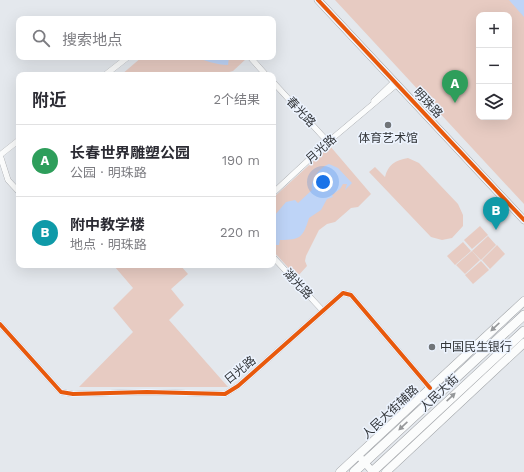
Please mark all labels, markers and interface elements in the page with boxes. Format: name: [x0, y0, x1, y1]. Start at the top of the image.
map controls: [476, 12, 512, 120]
button: +: [476, 12, 512, 48]
search box: [16, 16, 276, 60]
icon: search: [30, 27, 52, 49]
text: 搜索地点: [62, 31, 122, 49]
button: −: [476, 48, 512, 84]
pin: A: [442, 70, 468, 103]
button: layers: [476, 84, 512, 120]
street label: 明珠路: [411, 85, 445, 121]
text: 附近: [32, 90, 66, 110]
text: 2个结果: [213, 92, 260, 107]
street label: 春光路: [284, 94, 318, 130]
marker: 体育艺术馆: [383, 120, 393, 130]
place label: 体育艺术馆: [358, 131, 418, 145]
street label: 月光路: [303, 132, 339, 166]
text: 长春世界雕塑公园: [70, 144, 190, 162]
text: A: [41, 153, 49, 168]
text: 190 m: [222, 153, 260, 168]
text: 公园 · 明珠路: [70, 165, 147, 180]
your location: [313, 172, 333, 192]
pin: B: [483, 197, 509, 230]
text: 附中教学楼: [70, 216, 145, 234]
text: B: [41, 225, 49, 240]
text: 220 m: [220, 225, 260, 240]
text: 地点 · 明珠路: [70, 237, 147, 252]
street label: 湖光路: [281, 266, 315, 302]
one-way arrow: [490, 322, 500, 332]
place label: 中国民生银行: [440, 340, 512, 354]
marker: 中国民生银行: [427, 342, 437, 352]
street label: 日光路: [222, 353, 258, 387]
street label: 人民大街: [417, 372, 461, 414]
street label: 人民大街辅路: [359, 382, 421, 442]
one-way arrow: [446, 393, 457, 402]
one-way arrow: [398, 422, 408, 431]

